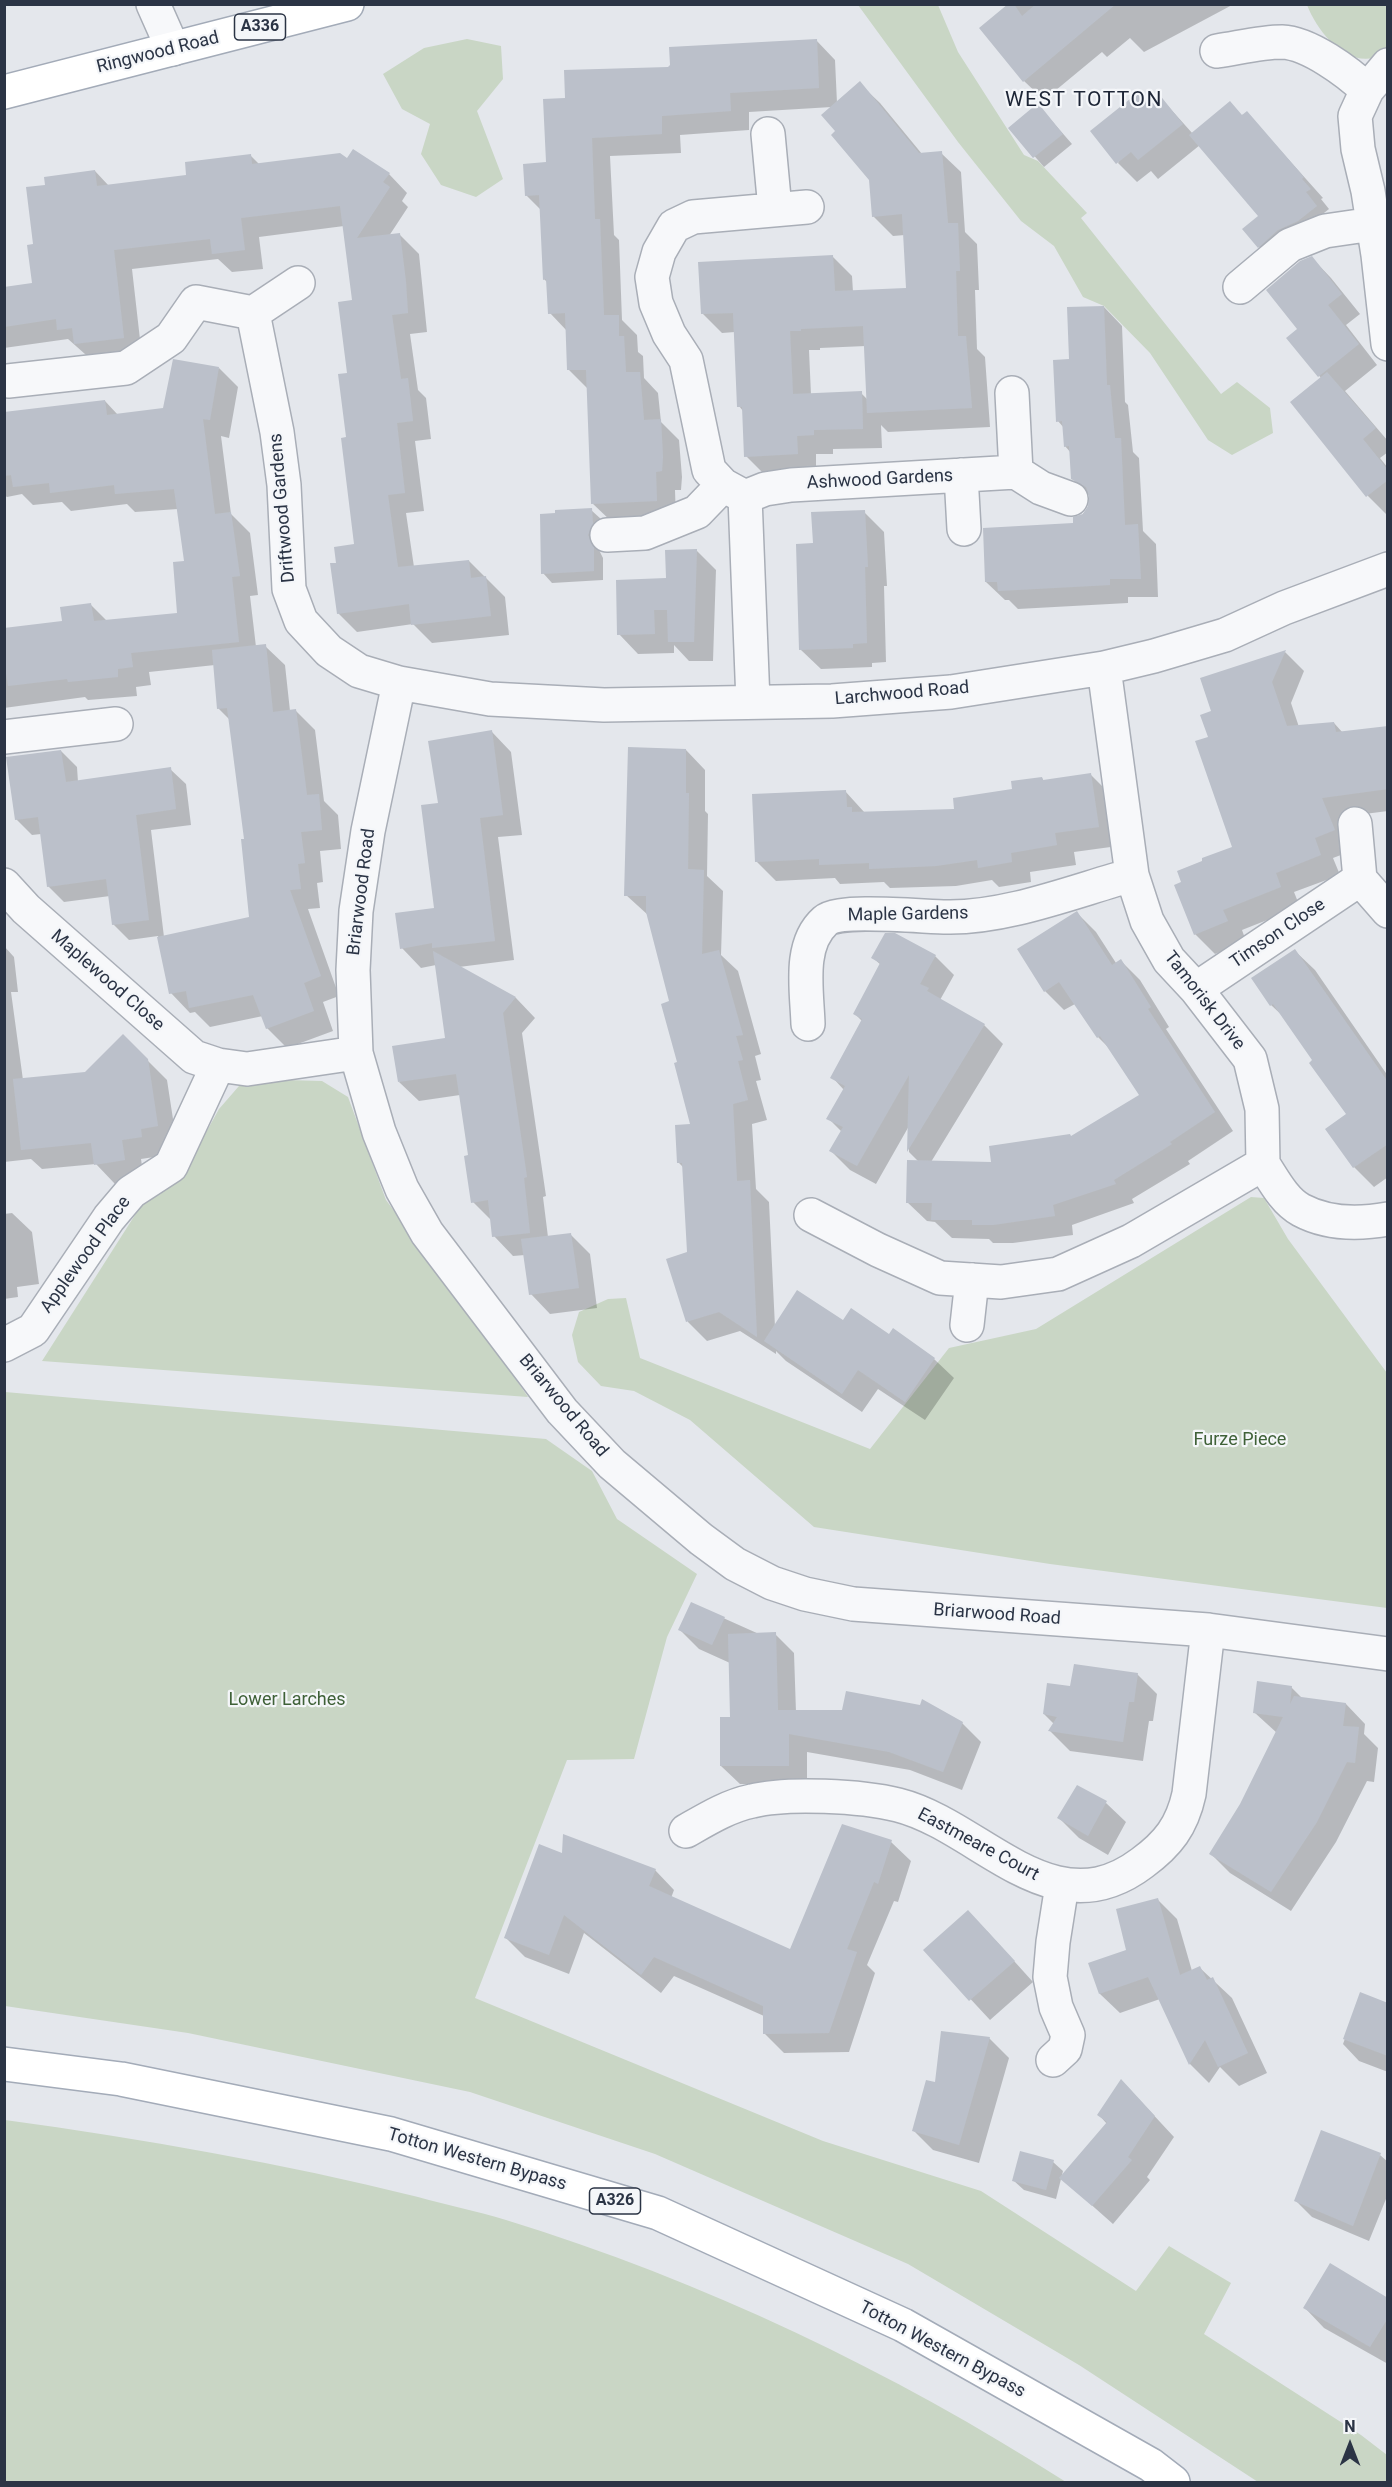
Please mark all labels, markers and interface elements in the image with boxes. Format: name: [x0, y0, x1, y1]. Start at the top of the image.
road number: A336: [234, 14, 286, 40]
street label: Ringwood Road: [95, 27, 221, 79]
district label: WEST TOTTON: [1005, 88, 1163, 114]
street label: Driftwood Gardens: [266, 432, 300, 584]
street label: Ashwood Gardens: [806, 465, 954, 495]
street label: Larchwood Road: [834, 677, 970, 711]
street label: Briarwood Road: [343, 827, 381, 957]
street label: Timson Close: [1226, 894, 1330, 974]
street label: Maple Gardens: [847, 903, 969, 927]
street label: Maplewood Close: [46, 926, 168, 1036]
street label: Tamorisk Drive: [1159, 947, 1249, 1055]
street label: Applewood Place: [36, 1192, 136, 1318]
street label: Briarwood Road: [514, 1350, 612, 1462]
park label: Furze Piece: [1194, 1429, 1286, 1451]
street label: Briarwood Road: [933, 1600, 1061, 1630]
park label: Lower Larches: [228, 1689, 346, 1711]
street label: Eastmeare Court: [914, 1804, 1042, 1886]
street label: Totton Western Bypass: [385, 2124, 569, 2196]
road number: A326: [590, 2188, 640, 2214]
street label: Totton Western Bypass: [855, 2297, 1029, 2403]
north arrow: [1320, 2415, 1380, 2475]
text: N: [1344, 2417, 1356, 2436]

